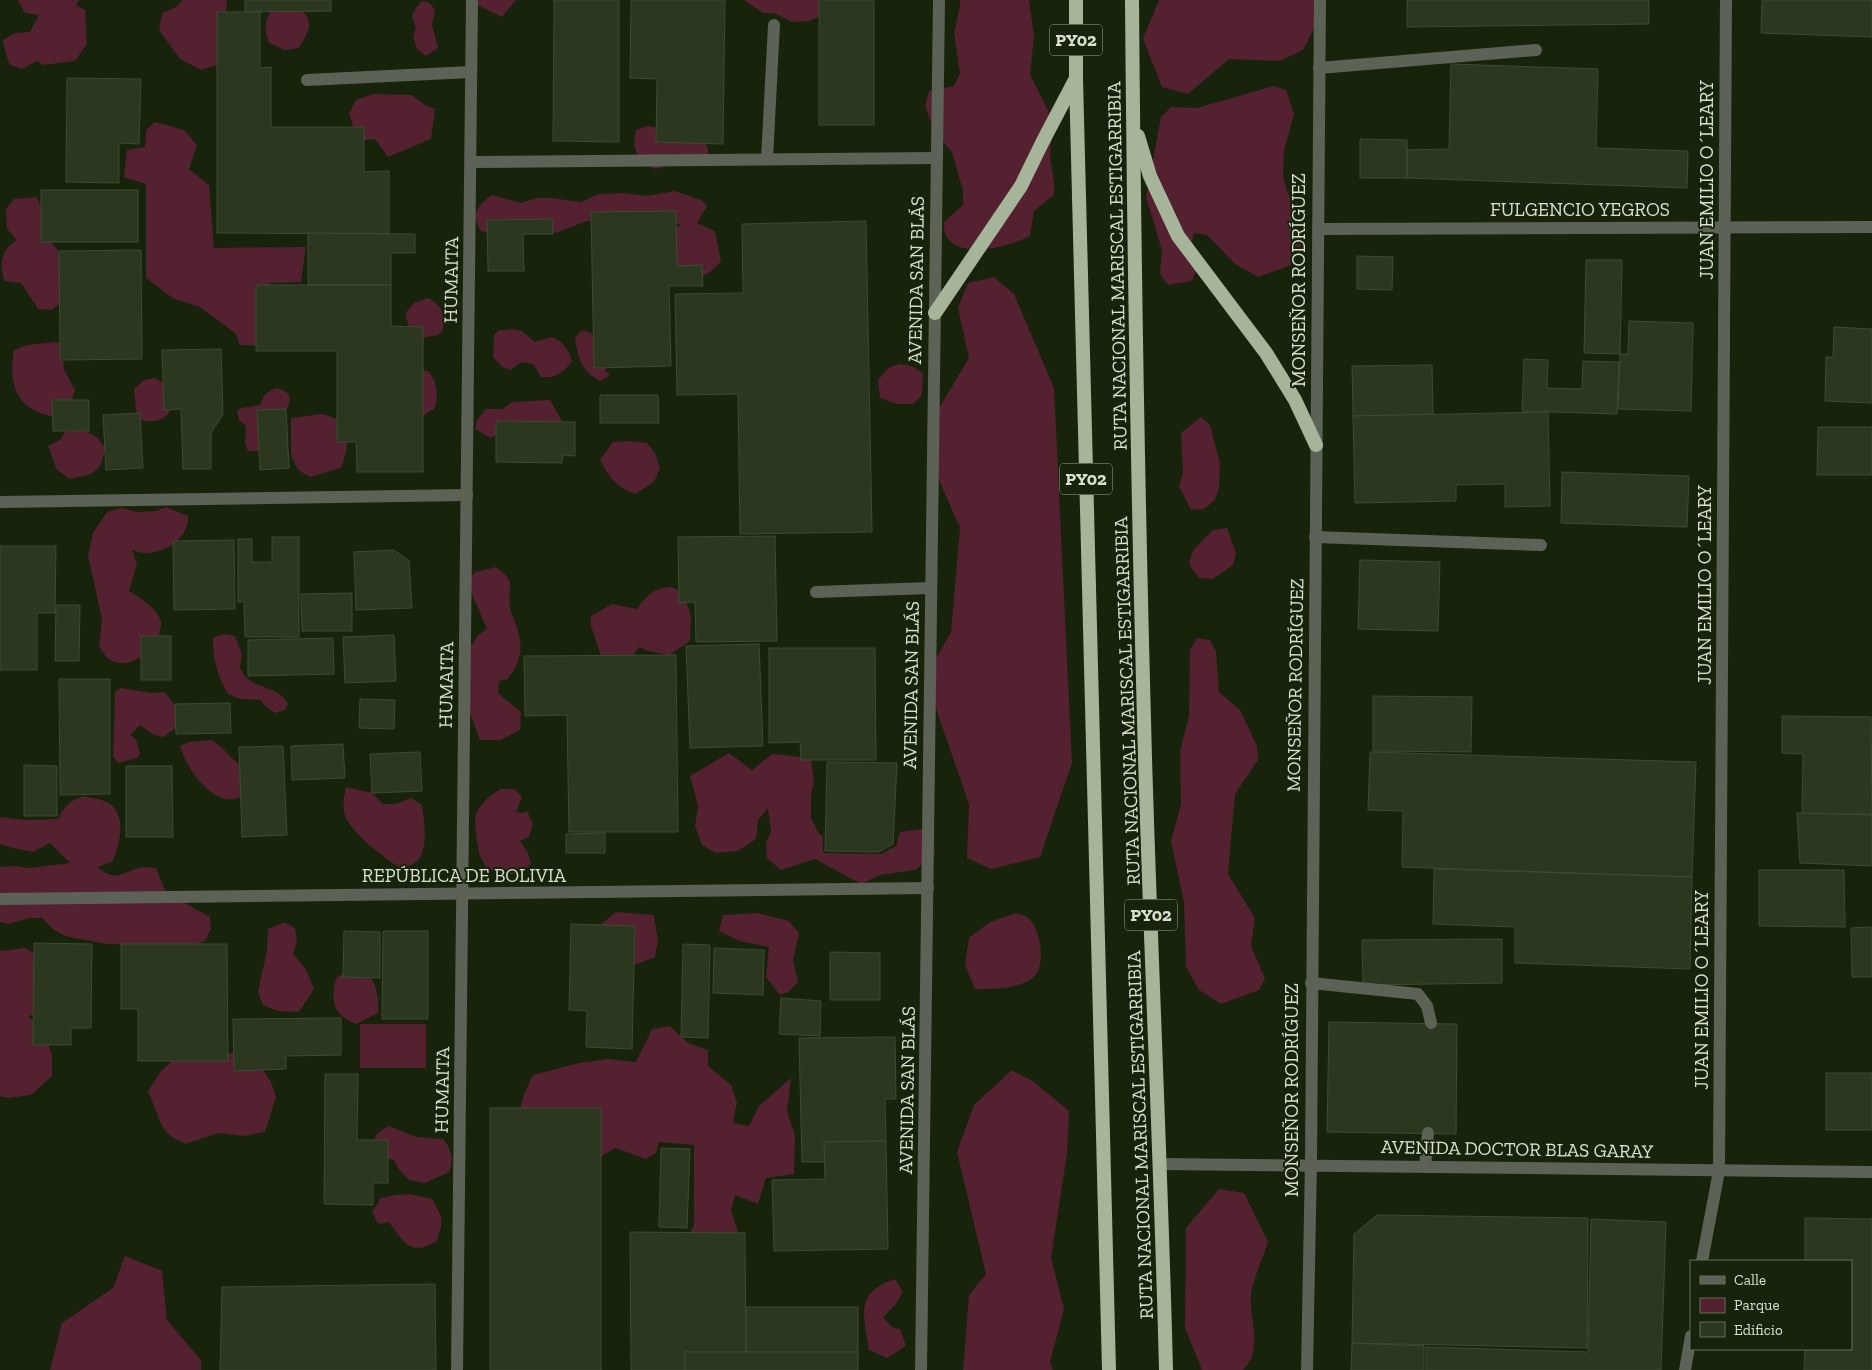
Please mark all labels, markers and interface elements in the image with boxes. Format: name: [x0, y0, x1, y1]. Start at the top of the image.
road number: PY02: [1050, 24, 1102, 56]
street label: JUAN EMILIO O´LEARY: [1695, 80, 1718, 280]
street label: RUTA NACIONAL MARISCAL ESTIGARRIBIA: [1102, 81, 1132, 451]
street label: MONSEÑOR RODRÍGUEZ: [1287, 173, 1310, 387]
street label: AVENIDA SAN BLÁS: [903, 196, 929, 364]
street label: FULGENCIO YEGROS: [1490, 198, 1670, 221]
street label: HUMAITA: [439, 236, 463, 323]
road number: PY02: [1060, 464, 1112, 494]
street label: JUAN EMILIO O´LEARY: [1693, 485, 1716, 685]
street label: RUTA NACIONAL MARISCAL ESTIGARRIBIA: [1109, 516, 1145, 886]
street label: MONSEÑOR RODRÍGUEZ: [1282, 578, 1308, 792]
street label: AVENIDA SAN BLÁS: [898, 601, 924, 769]
street label: HUMAITA: [434, 641, 458, 728]
street label: REPÚBLICA DE BOLIVIA: [362, 864, 567, 887]
street label: JUAN EMILIO O´LEARY: [1690, 890, 1713, 1090]
road number: PY02: [1125, 900, 1177, 930]
street label: RUTA NACIONAL MARISCAL ESTIGARRIBIA: [1122, 950, 1158, 1320]
street label: MONSEÑOR RODRÍGUEZ: [1280, 983, 1303, 1197]
street label: AVENIDA SAN BLÁS: [894, 1006, 920, 1174]
street label: HUMAITA: [430, 1046, 454, 1133]
street label: AVENIDA DOCTOR BLAS GARAY: [1381, 1135, 1654, 1163]
legend: [1690, 1260, 1852, 1350]
text: Calle: [1734, 1271, 1766, 1289]
text: Parque: [1734, 1296, 1780, 1314]
text: Edificio: [1734, 1321, 1783, 1339]

